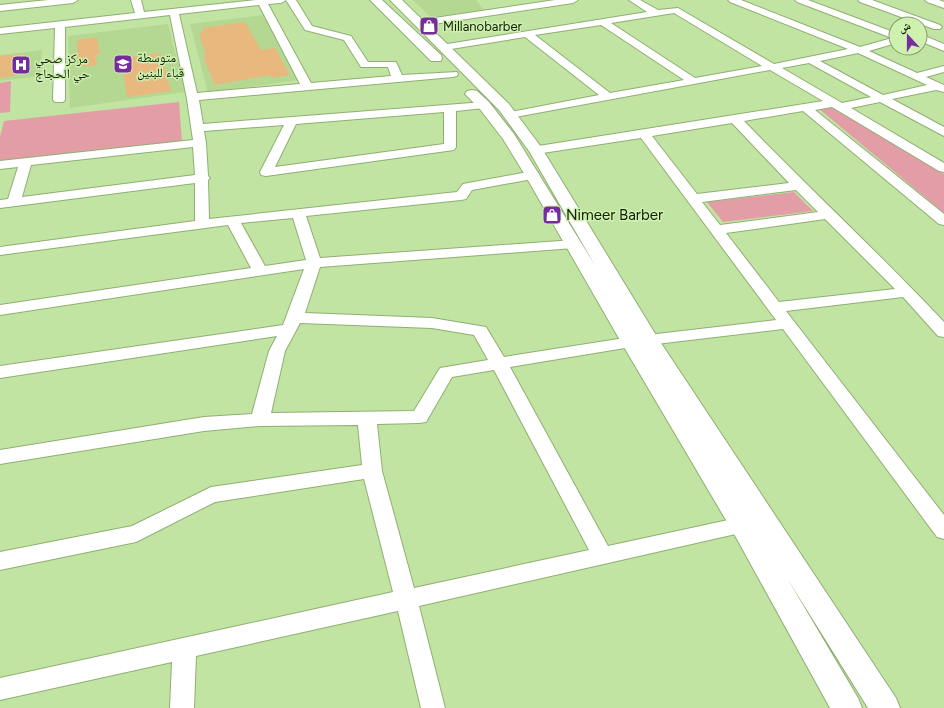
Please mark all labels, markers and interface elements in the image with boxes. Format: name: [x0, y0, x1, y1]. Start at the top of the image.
shop icon: Millanobarber: [418, 15, 440, 37]
north arrow: [888, 16, 928, 56]
place label: Millanobarber: [443, 19, 523, 34]
text: ش: [897, 19, 913, 36]
place label: متوسطة قباء للبنين: [137, 50, 184, 81]
place label: مركز صحي حي الحجاج: [35, 51, 90, 84]
school or university icon: متوسطة قباء للبنين: [112, 53, 134, 75]
hospital icon: مركز صحي حي الحجاج: [10, 54, 32, 76]
shop icon: Nimeer Barber: [541, 204, 563, 226]
place label: Nimeer Barber: [566, 206, 663, 224]

